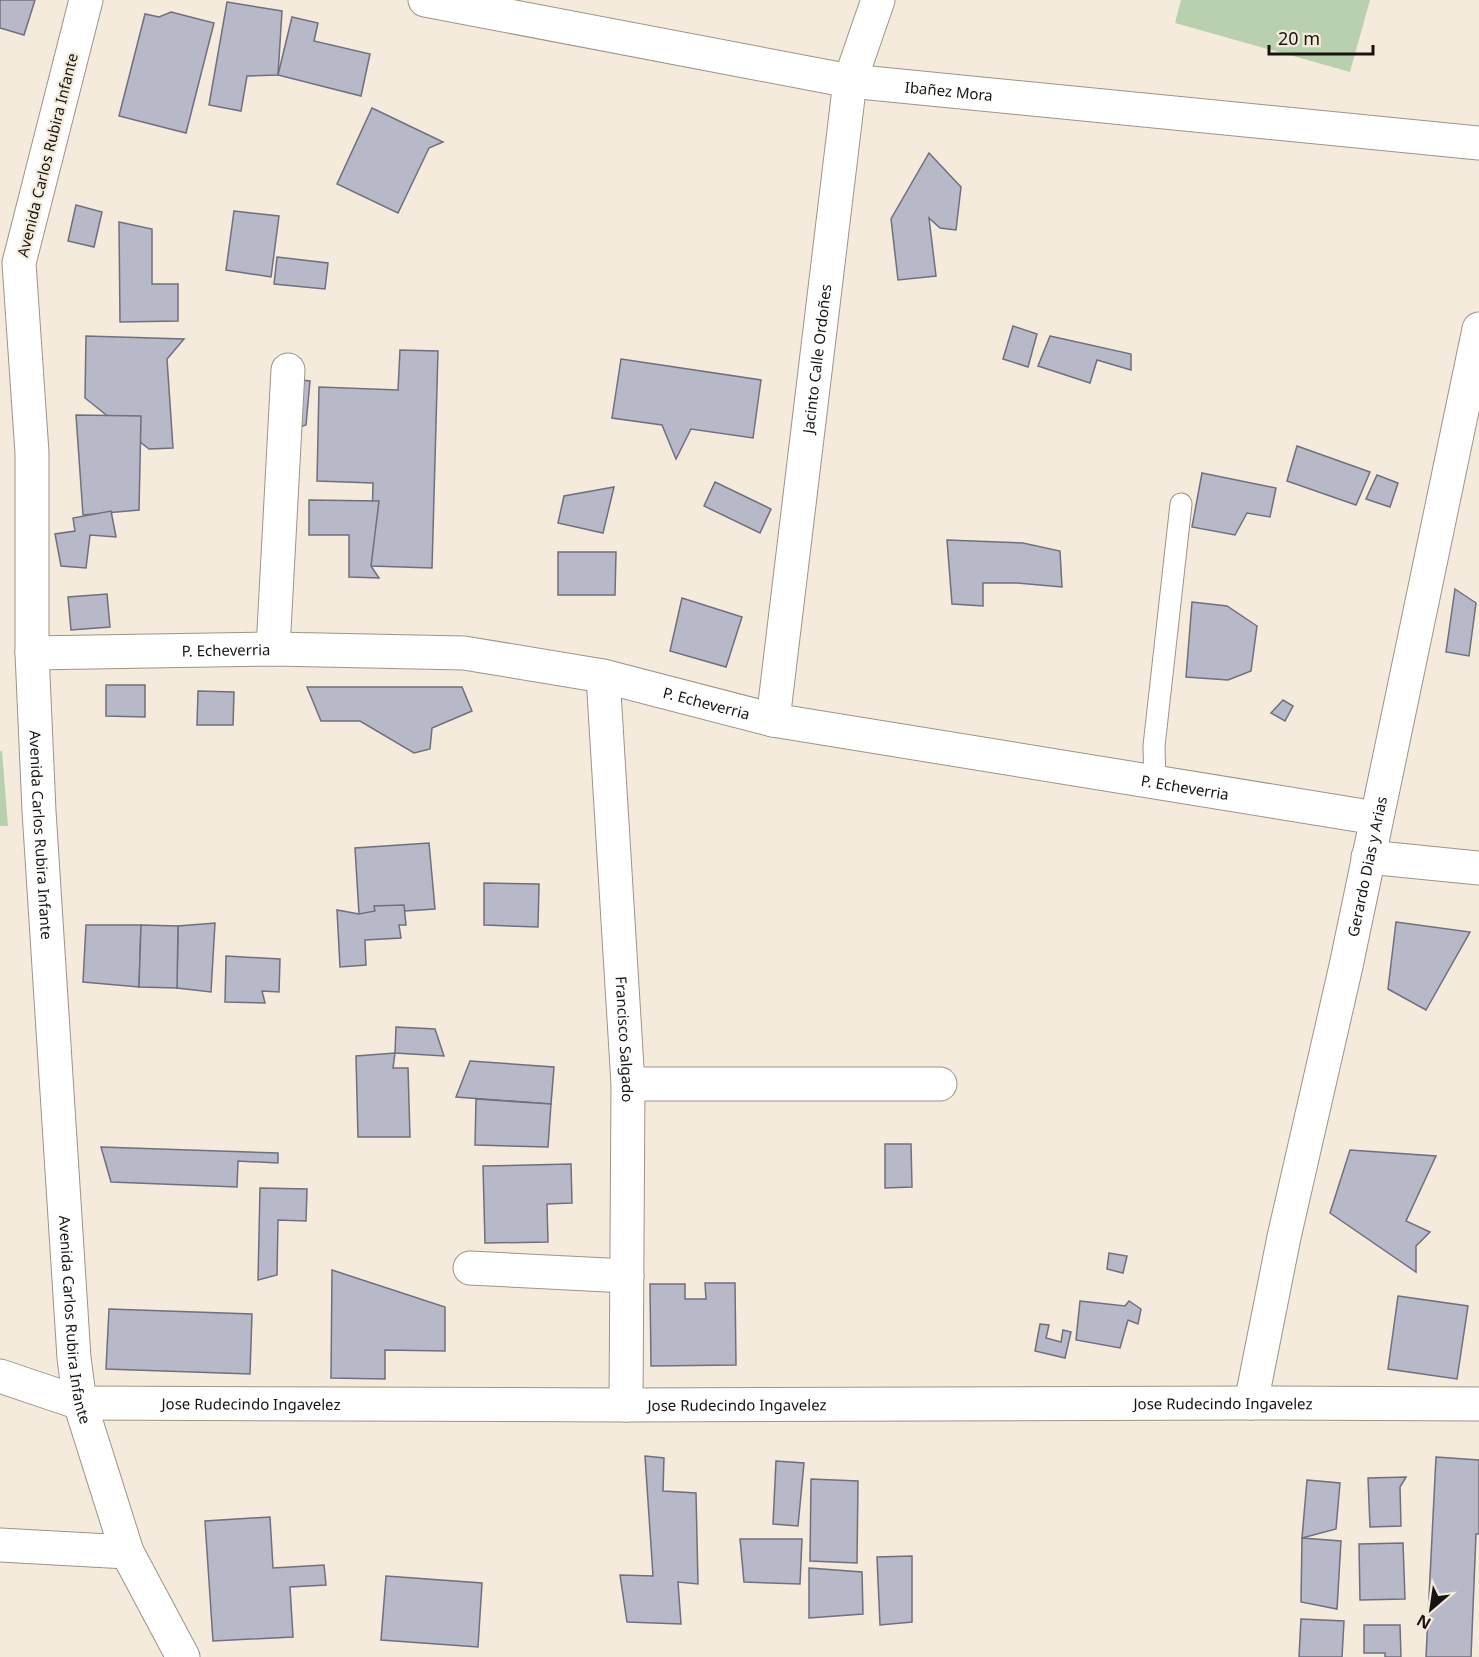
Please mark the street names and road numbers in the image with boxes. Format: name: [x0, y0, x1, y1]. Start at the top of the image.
street label: Avenida Carlos Rubira Infante: [12, 51, 82, 259]
street label: Ibañez Mora: [904, 76, 994, 105]
street label: Jacinto Calle Ordoñes: [797, 283, 835, 436]
street label: P. Echeverria: [181, 639, 271, 661]
street label: P. Echeverria: [661, 682, 752, 724]
street label: Avenida Carlos Rubira Infante: [25, 730, 57, 940]
street label: P. Echeverria: [1140, 770, 1230, 804]
street label: Gerardo Dias y Arias: [1342, 794, 1391, 938]
street label: Francisco Salgado: [611, 976, 638, 1102]
street label: Avenida Carlos Rubira Infante: [55, 1215, 96, 1426]
street label: Jose Rudecindo Ingavelez: [159, 1393, 341, 1414]
street label: Jose Rudecindo Ingavelez: [1131, 1393, 1313, 1413]
street label: Jose Rudecindo Ingavelez: [645, 1394, 827, 1415]

